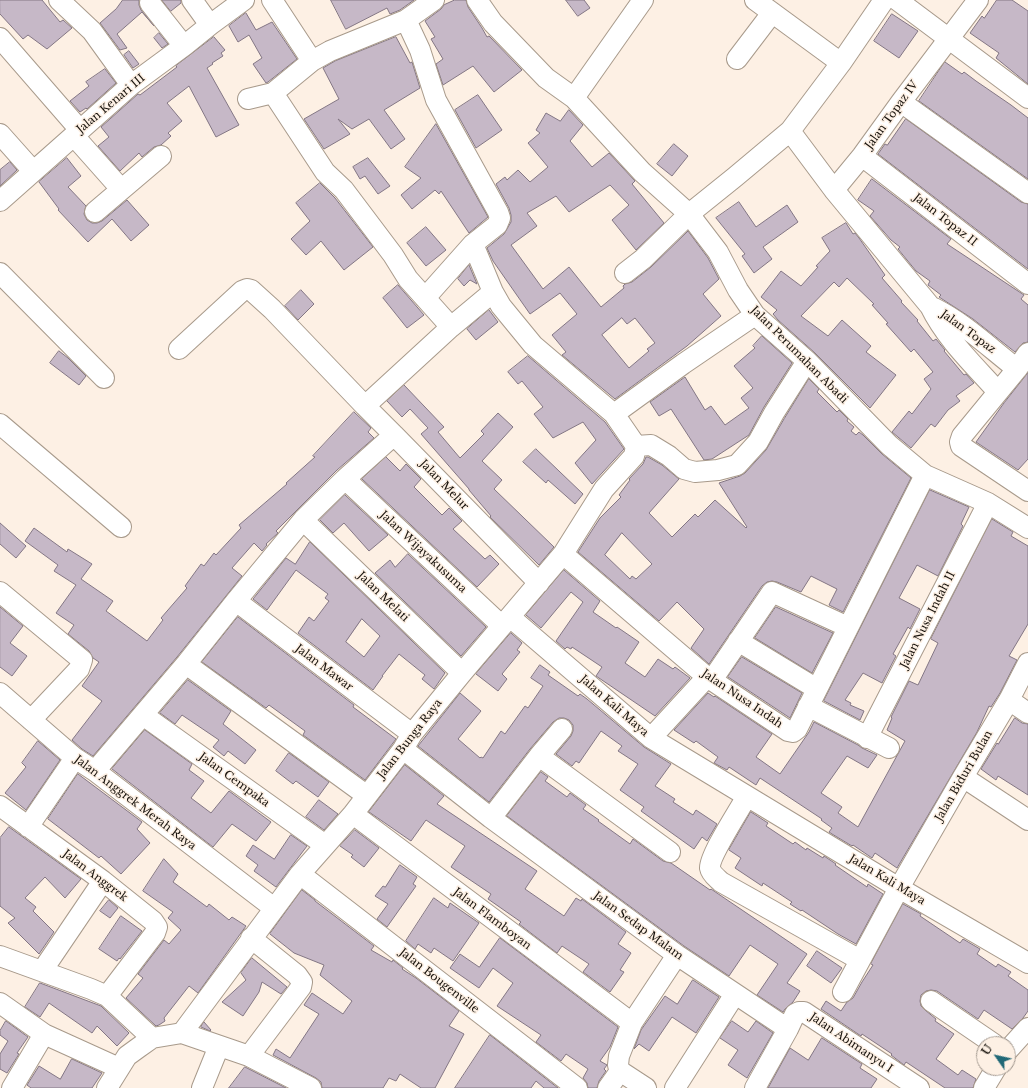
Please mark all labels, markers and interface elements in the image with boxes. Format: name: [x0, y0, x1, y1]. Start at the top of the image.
street label: Jalan Kenari III: [74, 72, 148, 136]
street label: Jalan Topaz IV: [863, 78, 921, 152]
street label: Jalan Topaz II: [910, 191, 980, 249]
street label: Jalan Perumahan Abadi: [748, 304, 850, 406]
street label: Jalan Topaz: [938, 308, 998, 356]
street label: Jalan Melur: [417, 457, 471, 513]
street label: Jalan Wijayakusuma: [377, 508, 469, 596]
street label: Jalan Melati: [355, 569, 411, 625]
street label: Jalan Nusa Indah II: [898, 569, 958, 671]
street label: Jalan Mawar: [293, 642, 355, 694]
street label: Jalan Nusa Indah: [699, 667, 785, 731]
street label: Jalan Kali Maya: [577, 673, 651, 739]
street label: Jalan Bunga Raya: [375, 697, 445, 781]
street label: Jalan Biduri Bulan: [933, 728, 995, 824]
street label: Jalan Cempaka: [196, 750, 272, 810]
street label: Jalan Anggrek Merah Raya: [72, 753, 198, 853]
street label: Jalan Anggrek: [60, 847, 130, 905]
street label: Jalan Kali Maya: [847, 852, 927, 908]
street label: Jalan Flamboyan: [450, 885, 534, 953]
street label: Jalan Sedap Malam: [591, 889, 685, 963]
street label: Jalan Bougenville: [396, 946, 482, 1016]
street label: Jalan Abimanyu I: [807, 1010, 895, 1076]
north arrow: [976, 1036, 1016, 1076]
text: U: [978, 1042, 995, 1058]

